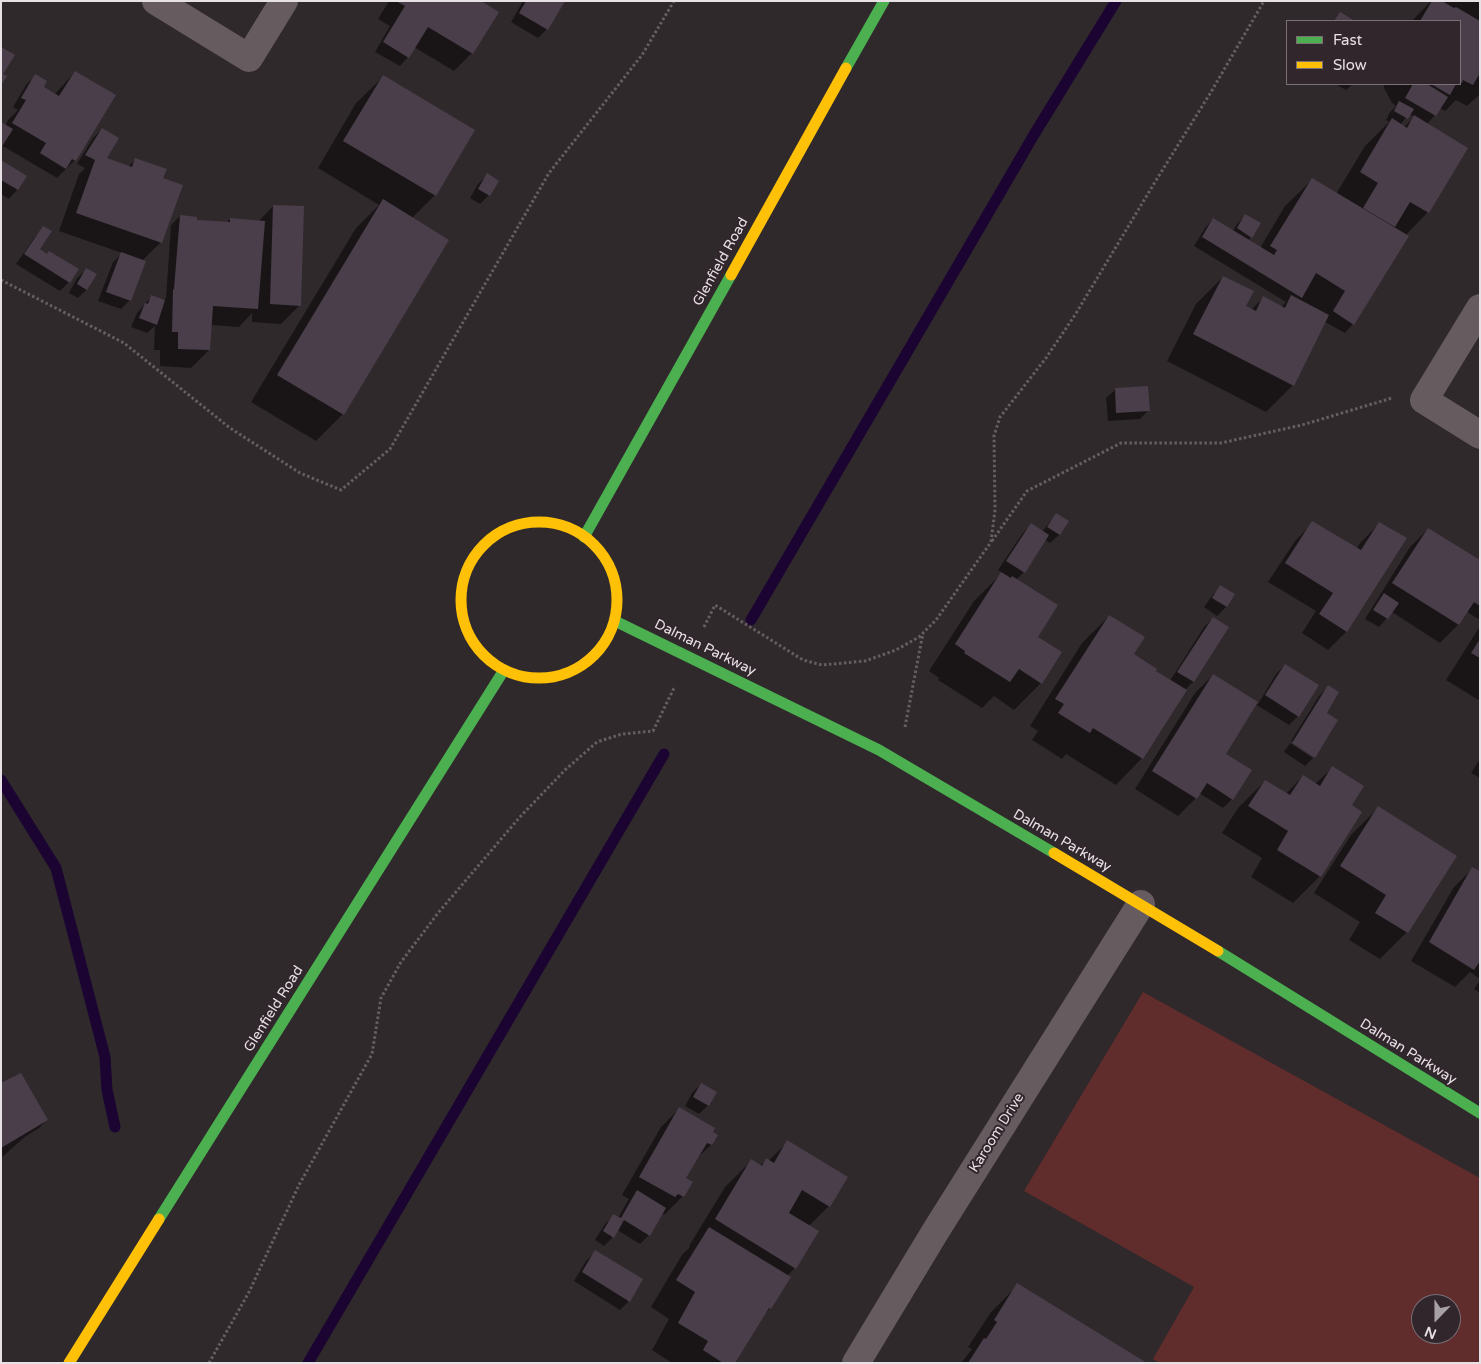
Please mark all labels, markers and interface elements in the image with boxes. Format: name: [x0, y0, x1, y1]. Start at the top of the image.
legend: [1286, 20, 1461, 85]
text: Fast: [1333, 31, 1362, 49]
text: Slow: [1333, 56, 1367, 74]
street label: Glenfield Road: [690, 215, 752, 309]
street label: Dalman Parkway: [652, 616, 758, 680]
street label: Dalman Parkway: [1010, 806, 1114, 876]
street label: Glenfield Road: [241, 963, 307, 1055]
street label: Dalman Parkway: [1357, 1016, 1459, 1088]
street label: Karoom Drive: [966, 1090, 1028, 1176]
north arrow: [1411, 1294, 1461, 1344]
text: N: [1422, 1322, 1439, 1342]

